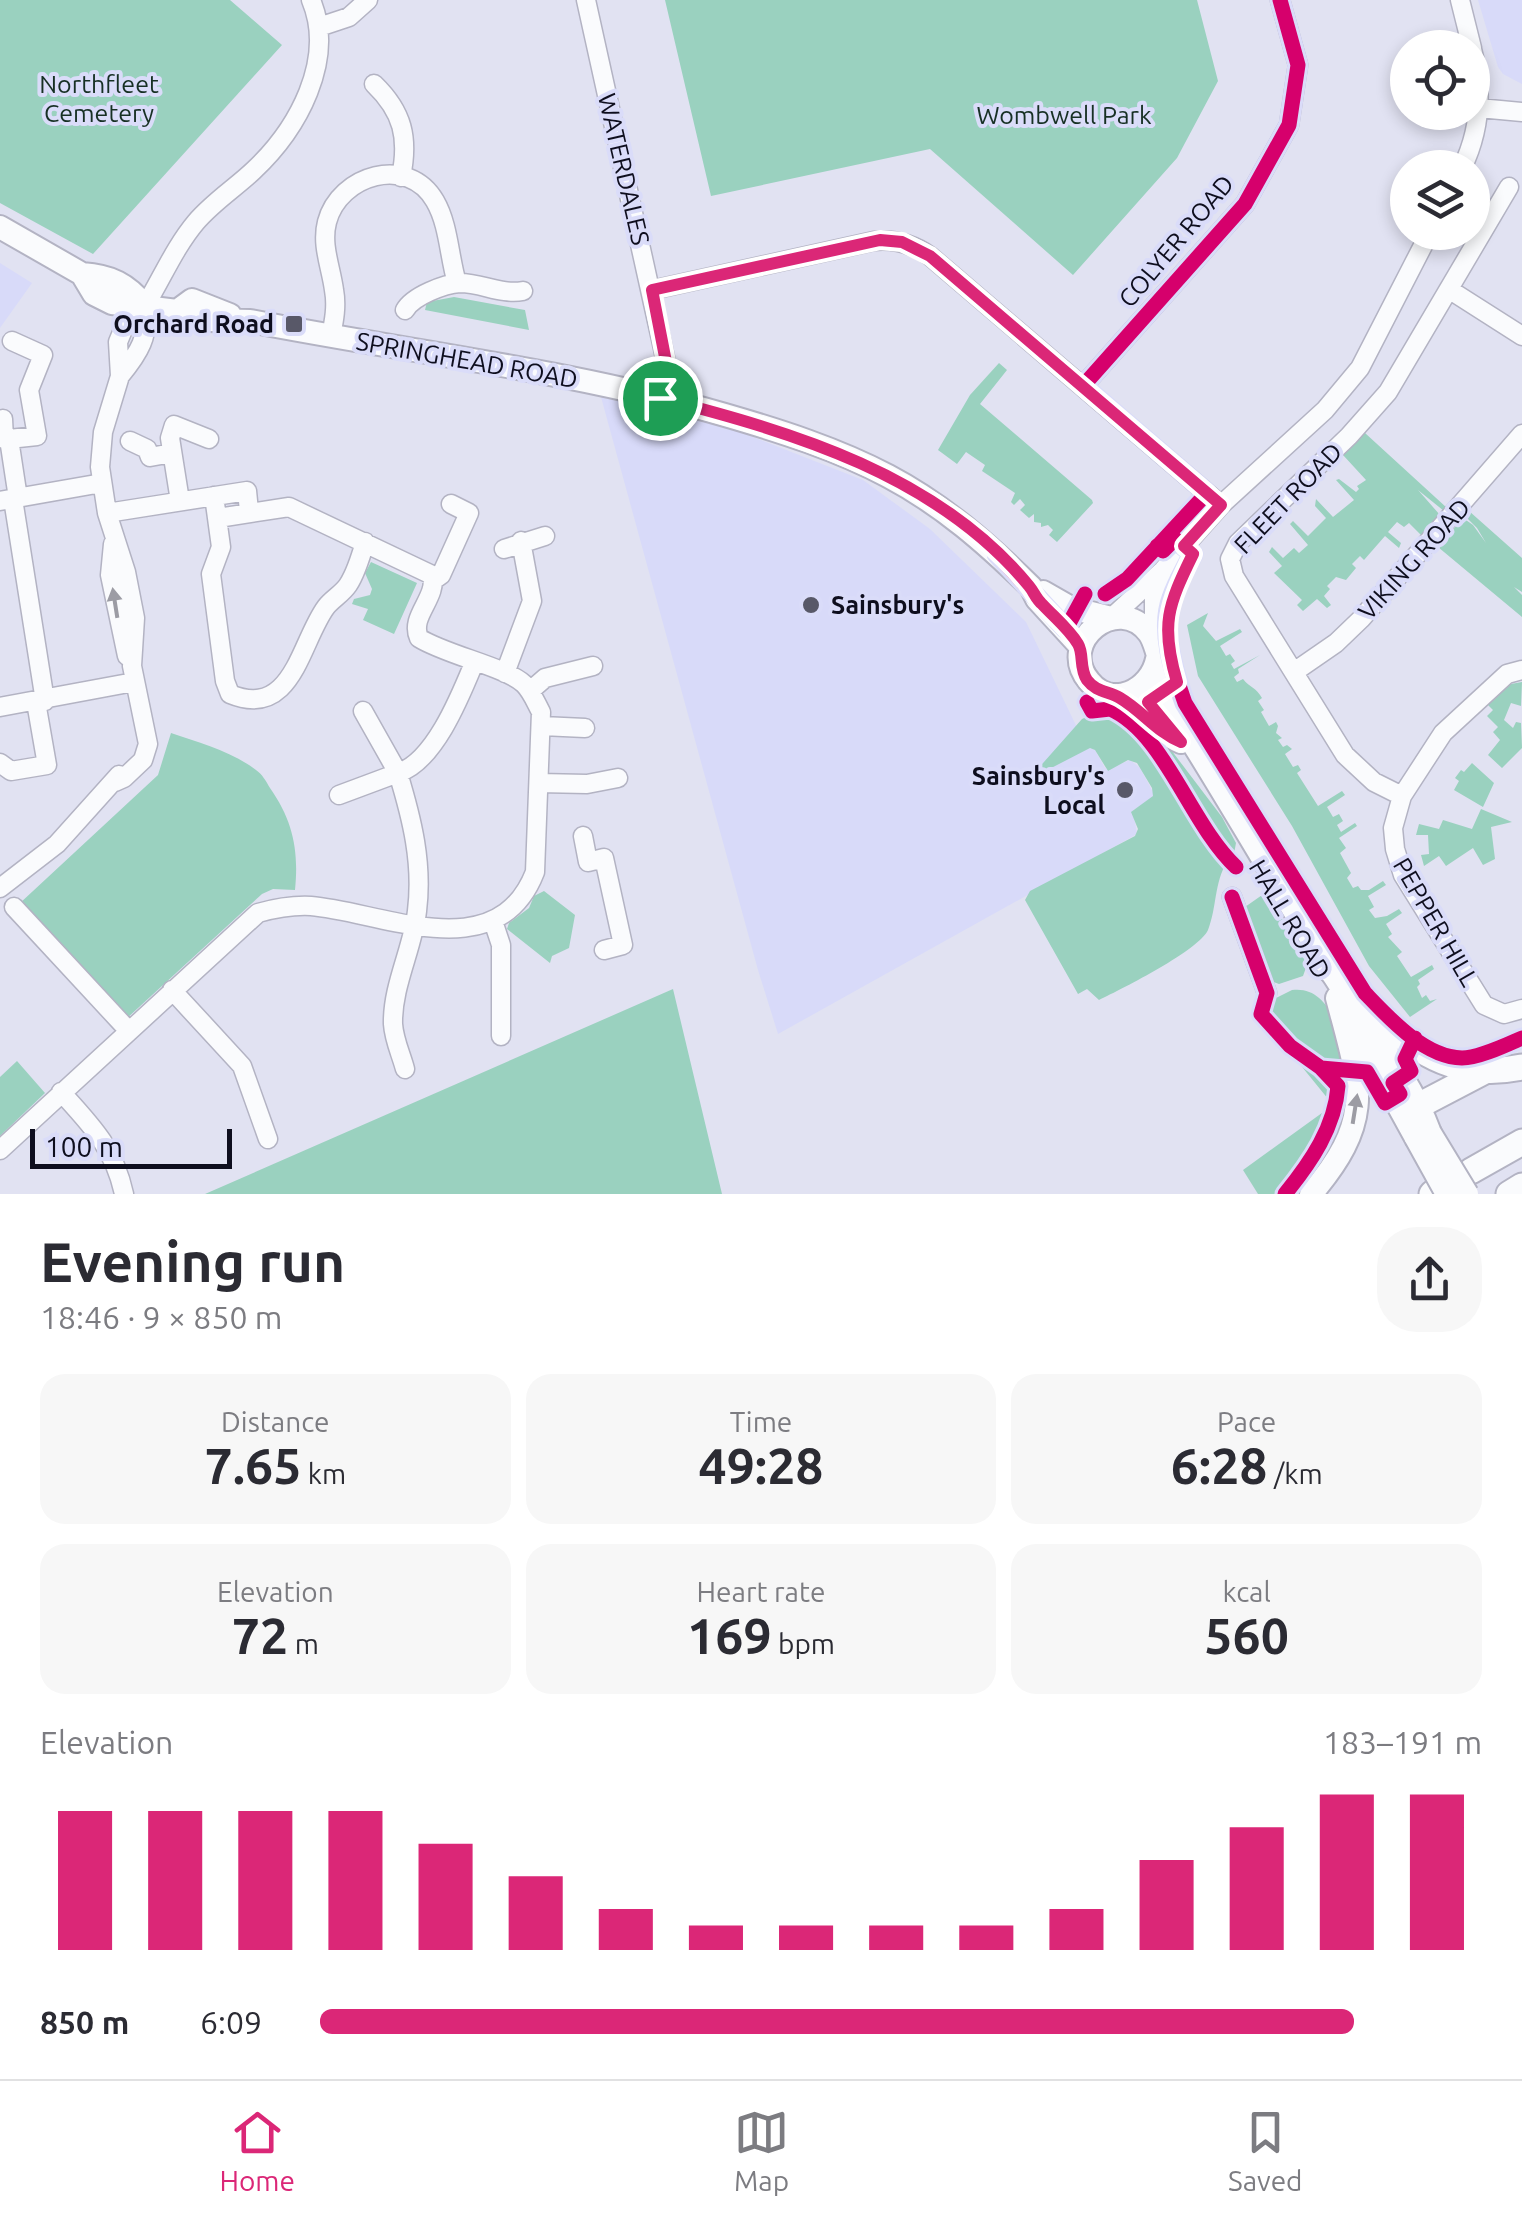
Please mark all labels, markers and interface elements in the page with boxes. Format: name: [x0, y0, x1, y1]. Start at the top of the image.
map controls: [1390, 30, 1490, 250]
button: locate: [1390, 30, 1490, 130]
park label: Northfleet Cemetery: [39, 70, 159, 127]
street label: WATERDALES: [593, 90, 655, 248]
park label: Wombwell Park: [976, 101, 1152, 129]
button: layers: [1390, 150, 1490, 250]
street label: COLYER ROAD: [1113, 170, 1239, 312]
place label: Orchard Road: [113, 310, 274, 338]
marker: Orchard Road: [283, 313, 305, 335]
street label: SPRINGHEAD ROAD: [354, 327, 580, 393]
pin: [618, 356, 703, 441]
icon: arrive: [633, 371, 688, 426]
street label: FLEET ROAD: [1229, 437, 1347, 559]
street label: VIKING ROAD: [1353, 493, 1475, 625]
one-way arrow: [106, 587, 122, 619]
place label: Sainsbury's: [831, 591, 964, 619]
marker: Sainsbury's: [800, 594, 822, 616]
place label: Sainsbury's Local: [972, 762, 1105, 819]
marker: Sainsbury's Local: [1114, 779, 1136, 801]
street label: PEPPER HILL: [1388, 853, 1484, 991]
street label: HALL ROAD: [1244, 855, 1336, 983]
one-way arrow: [1348, 1093, 1363, 1124]
scale bar: [30, 1124, 232, 1168]
text: 100 m: [45, 1131, 123, 1162]
button: share: [1377, 1227, 1482, 1332]
text: Evening run: [40, 1231, 345, 1292]
text: 18:46 · 9 × 850 m: [40, 1299, 282, 1335]
text: Distance: [221, 1406, 330, 1437]
text: Time: [730, 1406, 792, 1437]
text: Pace: [1217, 1406, 1276, 1437]
text: 7.65: [205, 1437, 301, 1493]
text: 49:28: [698, 1437, 824, 1493]
text: 6:28: [1171, 1437, 1268, 1493]
text: km: [301, 1458, 346, 1489]
text: /km: [1268, 1458, 1323, 1489]
text: Elevation: [217, 1576, 334, 1607]
text: Heart rate: [697, 1576, 825, 1607]
text: kcal: [1222, 1576, 1271, 1607]
text: 72: [232, 1607, 288, 1663]
text: 169: [687, 1607, 772, 1663]
text: 560: [1204, 1607, 1289, 1663]
text: m: [288, 1628, 319, 1659]
text: bpm: [772, 1628, 835, 1659]
text: Elevation: [40, 1724, 173, 1760]
text: 183–191 m: [1323, 1724, 1482, 1760]
text: 850 m: [40, 2004, 129, 2040]
text: 6:09: [200, 2004, 262, 2040]
tab: Home: [219, 2105, 295, 2196]
tab: Map: [734, 2105, 789, 2196]
tab: Saved: [1228, 2105, 1303, 2196]

